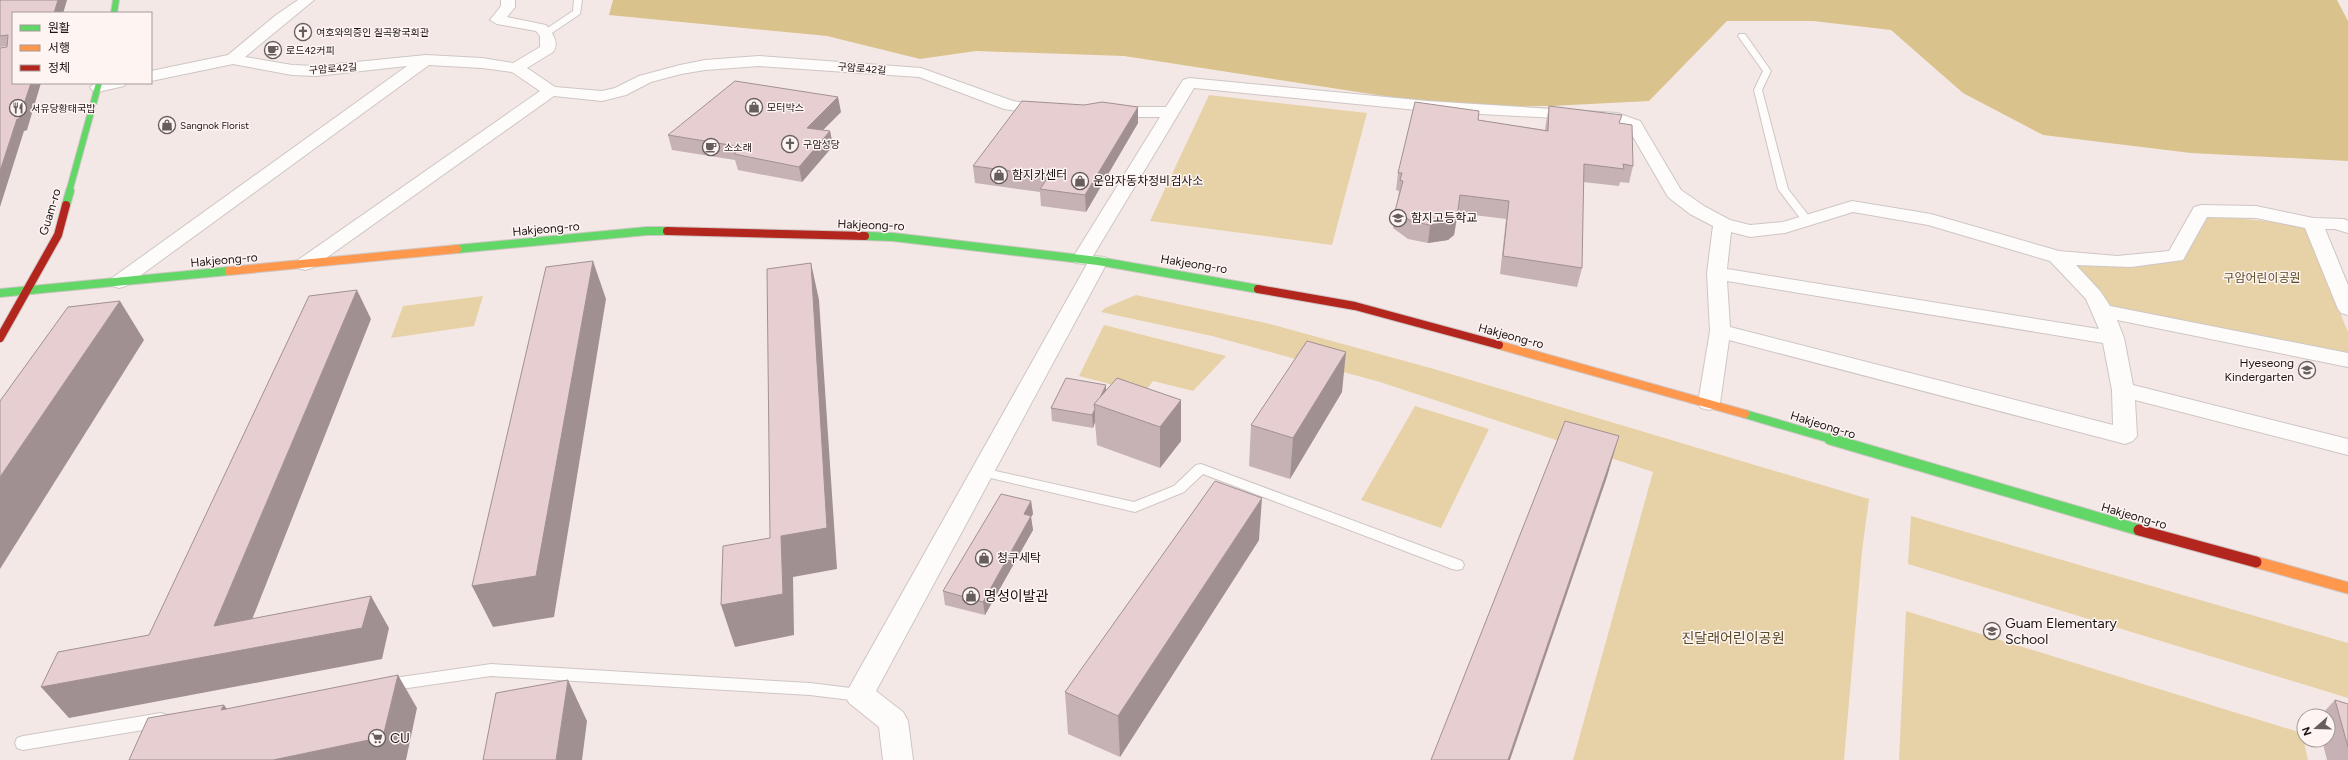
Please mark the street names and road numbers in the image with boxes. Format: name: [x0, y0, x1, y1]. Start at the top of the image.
street label: 구암로42길: [308, 60, 358, 77]
street label: 구암로42길: [837, 60, 887, 77]
street label: Guam-ro: [36, 187, 64, 237]
street label: Hakjeong-ro: [837, 217, 905, 233]
street label: Hakjeong-ro: [512, 219, 580, 239]
street label: Hakjeong-ro: [190, 250, 258, 270]
street label: Hakjeong-ro: [1160, 252, 1228, 276]
street label: Hakjeong-ro: [1477, 321, 1545, 352]
street label: Hakjeong-ro: [1789, 408, 1857, 442]
street label: Hakjeong-ro: [2100, 500, 2168, 532]

